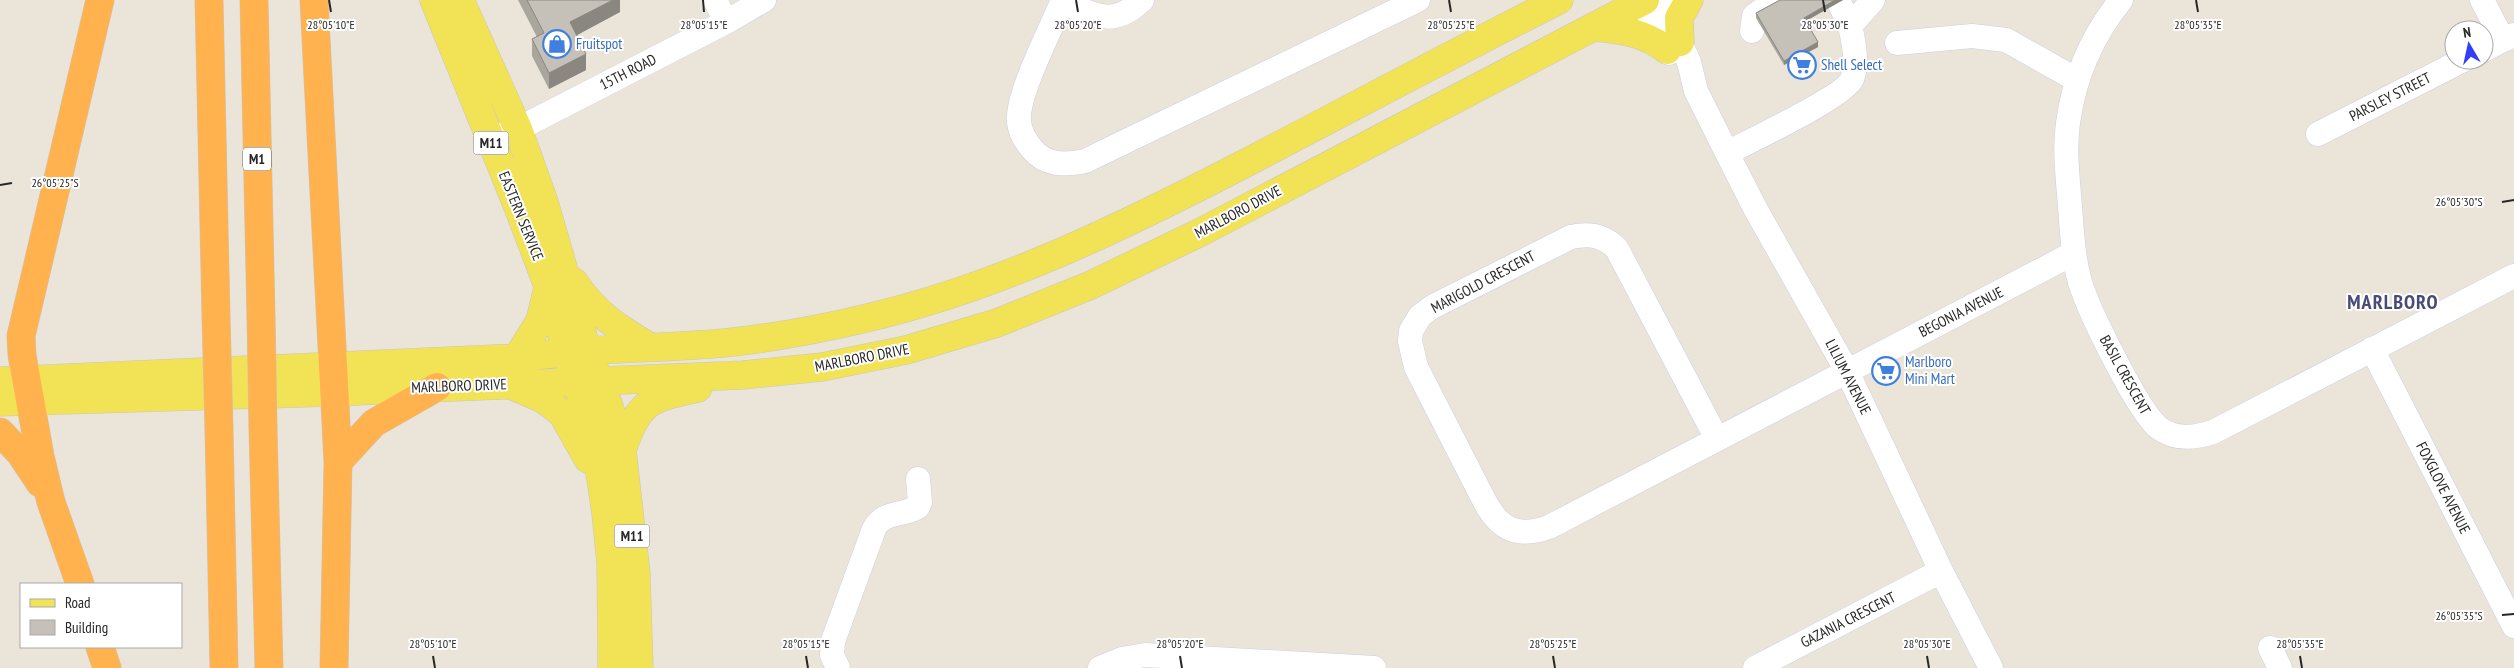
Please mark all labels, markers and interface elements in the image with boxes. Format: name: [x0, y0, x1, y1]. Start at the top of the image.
text: 28°05'10"E: [307, 17, 355, 32]
text: 28°05'15"E: [680, 17, 728, 32]
text: 28°05'20"E: [1054, 17, 1102, 32]
text: 28°05'25"E: [1427, 17, 1475, 32]
text: 28°05'30"E: [1801, 17, 1849, 32]
text: 28°05'35"E: [2174, 17, 2222, 32]
north arrow: [2444, 20, 2494, 70]
text: N: [2462, 23, 2472, 42]
shop icon: Fruitspot: [542, 29, 572, 59]
place label: Fruitspot: [576, 34, 622, 53]
street label: 15TH ROAD: [596, 49, 659, 94]
supermarket icon: Shell Select: [1787, 50, 1817, 80]
place label: Shell Select: [1821, 55, 1882, 74]
street label: PARSLEY STREET: [2346, 68, 2434, 125]
road number: M11: [474, 132, 508, 154]
road number: M1: [243, 148, 271, 170]
street label: EASTERN SERVICE: [495, 168, 548, 263]
text: 26°05'25"S: [31, 175, 79, 190]
street label: MARLBORO DRIVE: [1191, 181, 1284, 242]
text: 26°05'30"S: [2435, 194, 2483, 209]
street label: MARIGOLD CRESCENT: [1427, 246, 1538, 317]
street label: BEGONIA AVENUE: [1915, 282, 2006, 341]
district label: MARLBORO: [2347, 289, 2439, 315]
street label: BASIL CRESCENT: [2096, 332, 2155, 418]
street label: LILIUM AVENUE: [1821, 336, 1875, 418]
street label: MARLBORO DRIVE: [813, 339, 911, 376]
place label: Marlboro Mini Mart: [1905, 352, 1955, 388]
supermarket icon: Marlboro Mini Mart: [1871, 356, 1901, 386]
street label: MARLBORO DRIVE: [411, 374, 507, 397]
street label: FOXGLOVE AVENUE: [2412, 439, 2475, 537]
road number: M11: [614, 524, 650, 548]
legend: [20, 583, 182, 648]
street label: GAZANIA CRESCENT: [1797, 587, 1899, 652]
text: Road: [65, 593, 91, 612]
text: 26°05'35"S: [2435, 608, 2483, 623]
text: Building: [65, 618, 108, 637]
text: 28°05'10"E: [409, 636, 457, 651]
text: 28°05'15"E: [782, 636, 830, 651]
text: 28°05'20"E: [1156, 636, 1204, 651]
text: 28°05'25"E: [1529, 636, 1577, 651]
text: 28°05'30"E: [1903, 636, 1951, 651]
text: 28°05'35"E: [2276, 636, 2324, 651]

